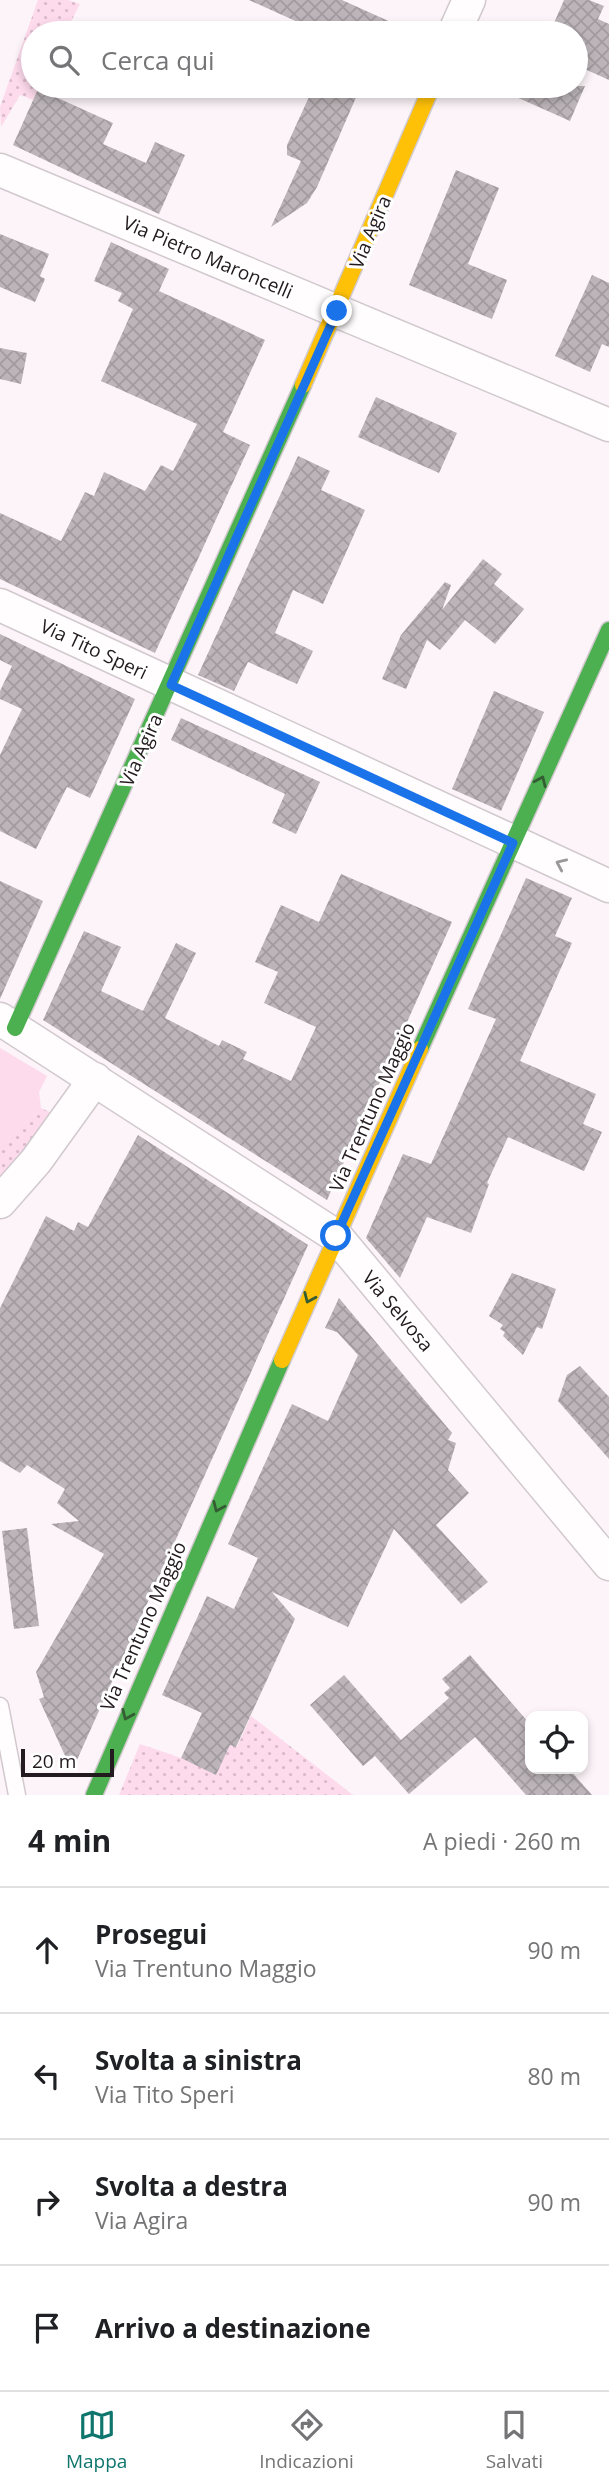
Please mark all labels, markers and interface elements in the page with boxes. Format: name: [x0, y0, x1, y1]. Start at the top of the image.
search box: [21, 21, 588, 98]
icon: search: [45, 41, 83, 79]
text: Cerca qui: [101, 42, 215, 78]
street label: Via Agira: [343, 191, 397, 273]
street label: Via Pietro Maroncelli: [119, 209, 297, 305]
route end: [321, 295, 352, 326]
street label: Via Tito Speri: [36, 613, 152, 685]
street label: Via Agira: [113, 710, 169, 790]
one-way arrow: [533, 776, 547, 788]
one-way arrow: [556, 858, 568, 872]
street label: Via Trentuno Maggio: [323, 1018, 421, 1196]
route start: [320, 1220, 351, 1251]
street label: Via Selvosa: [357, 1265, 439, 1357]
one-way arrow: [303, 1291, 317, 1304]
one-way arrow: [212, 1500, 226, 1512]
street label: Via Trentuno Maggio: [94, 1537, 192, 1715]
one-way arrow: [121, 1708, 135, 1721]
map controls: [525, 1711, 588, 1774]
button: locate: [525, 1711, 588, 1774]
scale bar: [21, 1746, 114, 1778]
text: 20 m: [32, 1748, 76, 1774]
text: 4 min: [28, 1820, 111, 1861]
text: A piedi · 260 m: [423, 1825, 581, 1857]
text: Prosegui: [95, 1916, 207, 1952]
icon: ahead: [28, 1931, 66, 1969]
text: 90 m: [527, 1934, 581, 1966]
text: Via Trentuno Maggio: [95, 1952, 317, 1984]
text: Svolta a sinistra: [95, 2042, 302, 2078]
icon: left: [28, 2057, 66, 2095]
text: 80 m: [527, 2060, 581, 2092]
text: Via Tito Speri: [95, 2078, 235, 2110]
text: Svolta a destra: [95, 2168, 288, 2204]
icon: right: [28, 2183, 66, 2221]
text: 90 m: [527, 2186, 581, 2218]
text: Via Agira: [95, 2204, 188, 2236]
icon: arrive: [28, 2309, 66, 2347]
text: Arrivo a destinazione: [95, 2310, 371, 2346]
tab: Mappa: [66, 2406, 127, 2474]
tab: Indicazioni: [259, 2406, 354, 2474]
tab: Salvati: [486, 2406, 543, 2474]

